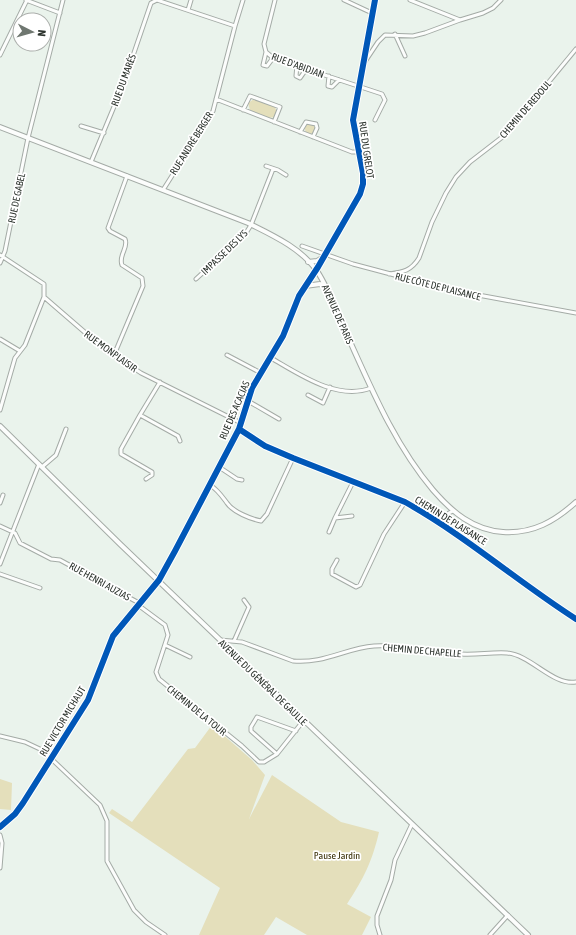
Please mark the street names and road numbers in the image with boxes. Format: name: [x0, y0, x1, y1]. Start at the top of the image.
street label: RUE D'ABIDJAN: [270, 51, 326, 80]
street label: RUE DU MARÈS: [109, 53, 138, 108]
street label: CHEMIN DE REDOUL: [497, 78, 553, 140]
street label: RUE ANDRÉ BERGER: [168, 110, 215, 177]
street label: RUE DU GRELOT: [357, 121, 376, 180]
street label: RUE DE GABEL: [6, 172, 27, 224]
street label: IMPASSE DES LYS: [199, 228, 250, 277]
street label: RUE CÔTE DE PLAISANCE: [394, 271, 482, 303]
street label: AVENUE DE PARIS: [320, 283, 356, 346]
street label: RUE MONPLAISIR: [82, 328, 139, 374]
street label: RUE DES ACACIAS: [217, 379, 252, 441]
street label: CHEMIN DE PLAISANCE: [413, 494, 489, 547]
street label: RUE HENRI AUZIAS: [67, 560, 132, 603]
street label: AVENUE DU GÉNÉRAL DE GAULLE: [216, 637, 310, 728]
street label: CHEMIN DE CHAPELLE: [382, 642, 462, 659]
street label: CHEMIN DE LA TOUR: [165, 683, 229, 738]
street label: RUE VICTOR MICHAUT: [37, 684, 88, 758]

